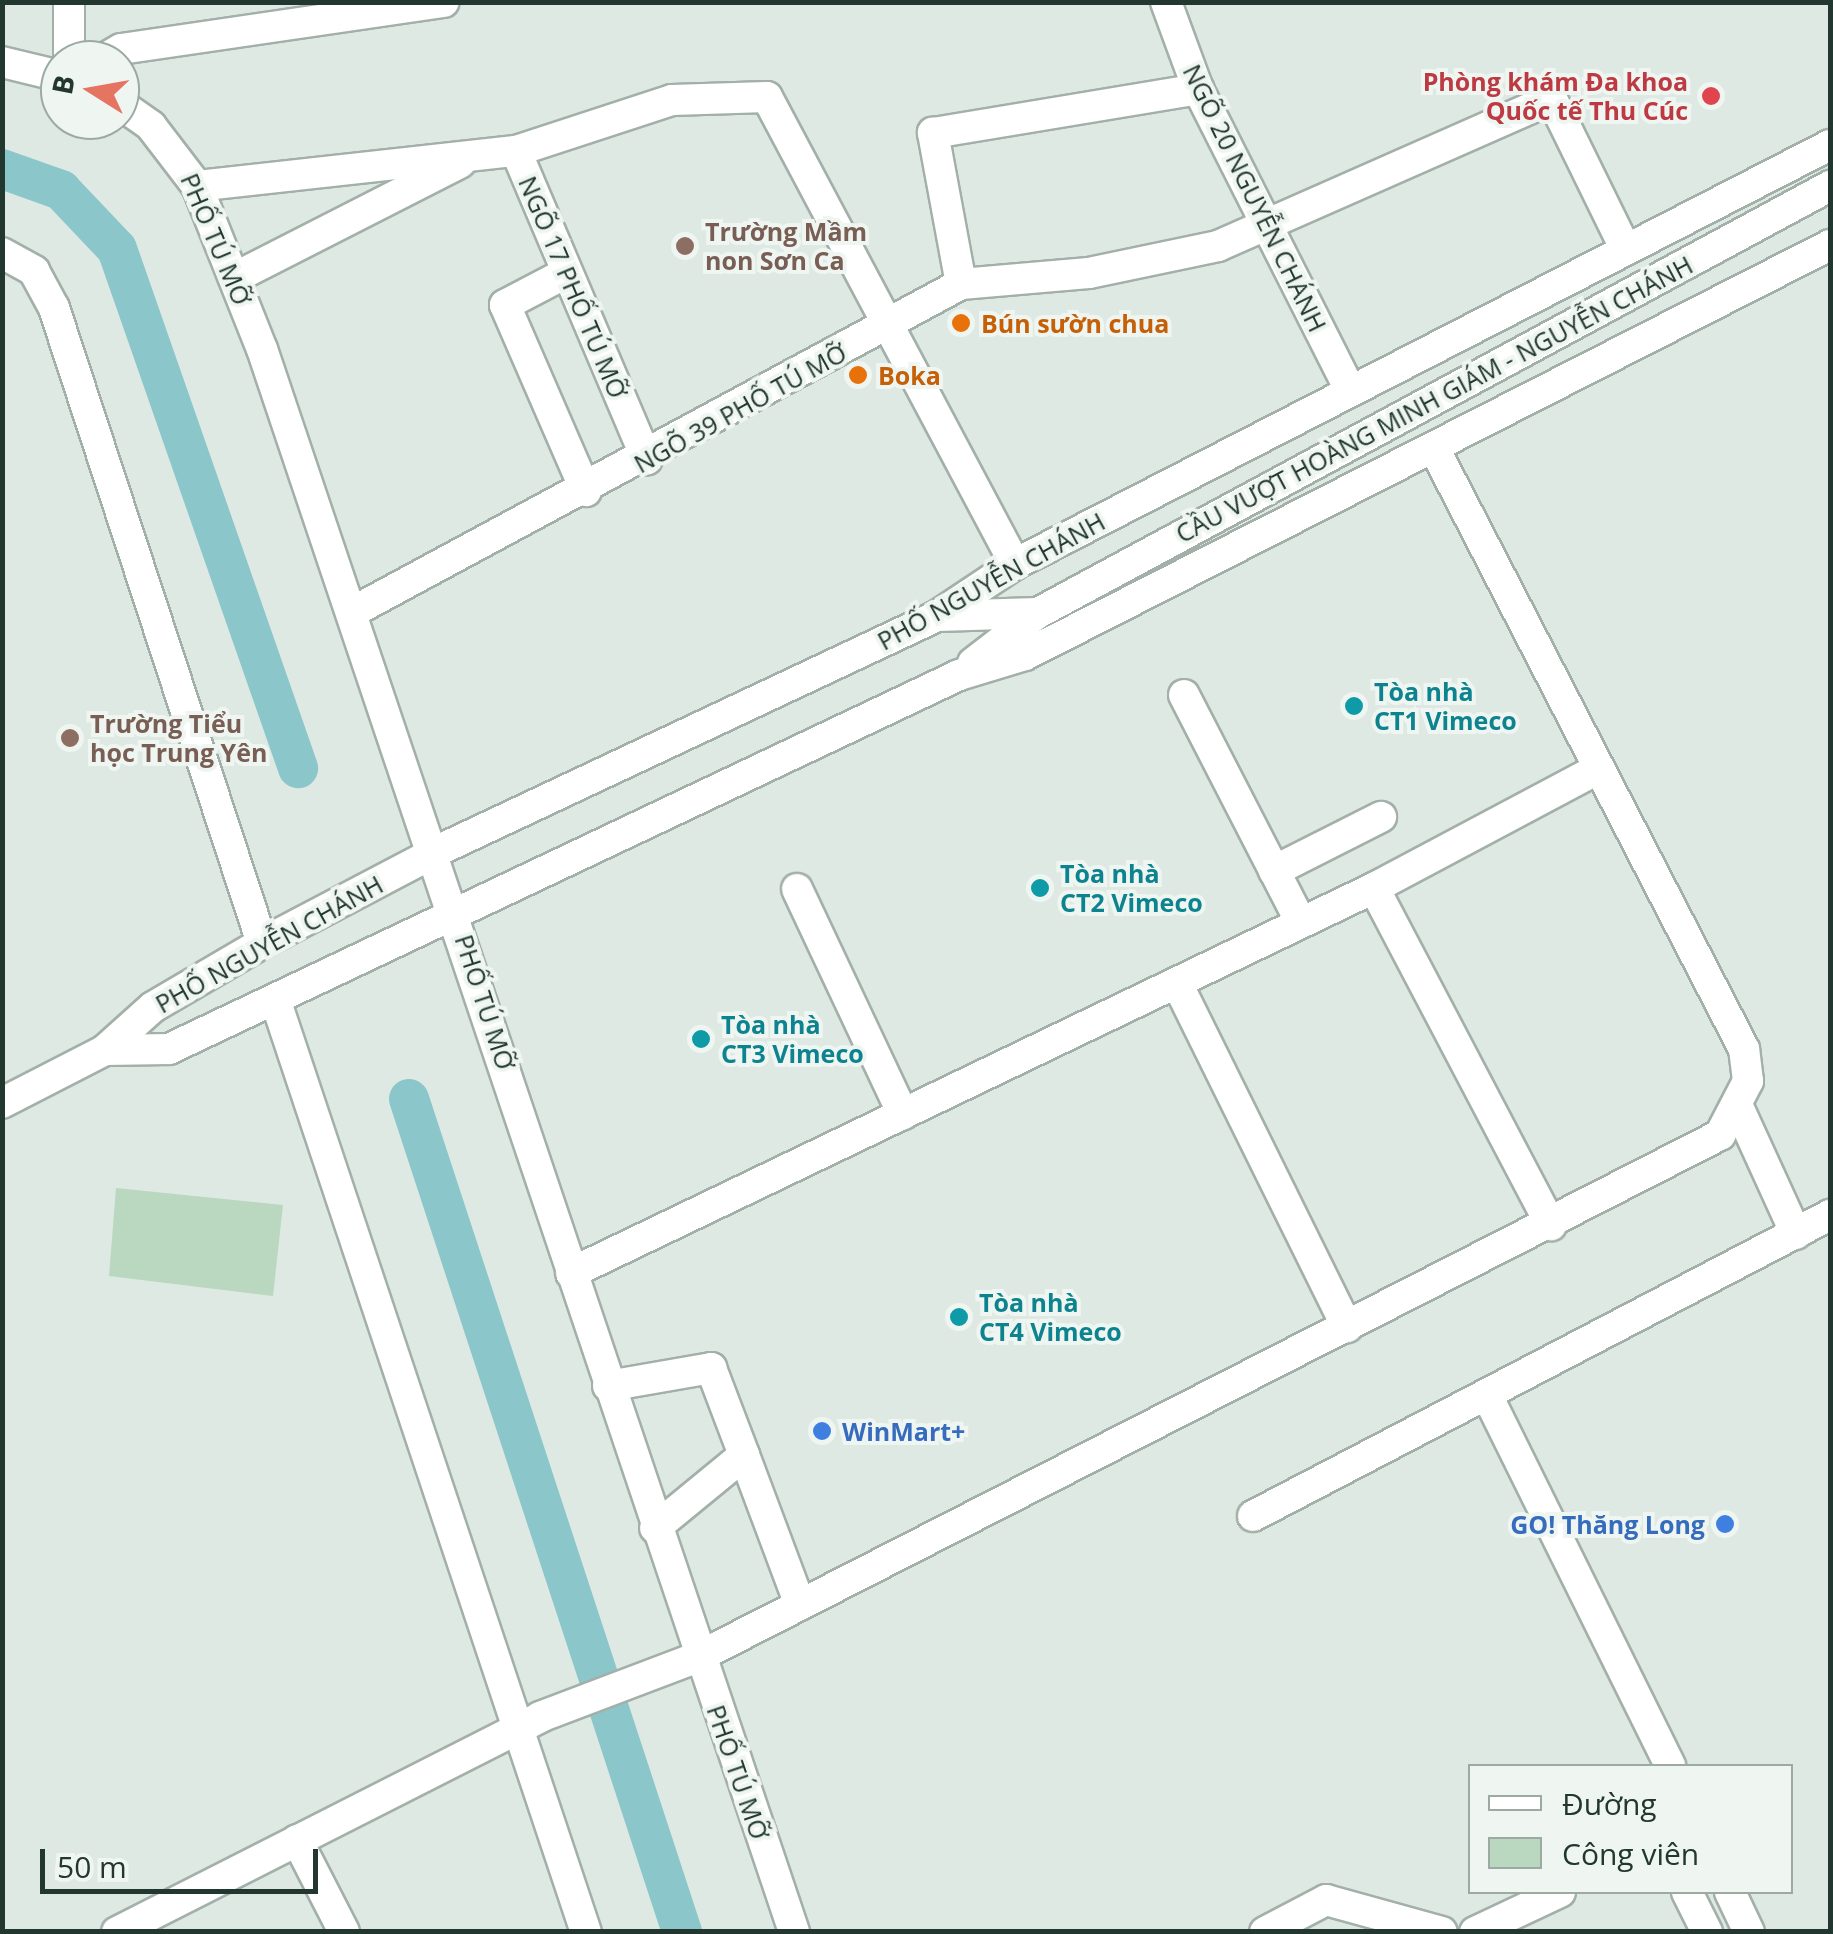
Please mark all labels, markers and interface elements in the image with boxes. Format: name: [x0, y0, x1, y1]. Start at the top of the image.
north arrow: [40, 40, 140, 140]
street label: NGÕ 20 NGUYỄN CHÁNH: [1177, 59, 1333, 337]
place label: Phòng khám Đa khoa Quốc tế Thu Cúc: [1423, 67, 1688, 126]
text: B: [42, 72, 83, 98]
marker: Phòng khám Đa khoa Quốc tế Thu Cúc: [1698, 83, 1724, 109]
street label: PHỐ TÚ MỠ: [175, 169, 257, 309]
street label: NGÕ 17 PHỐ TÚ MỠ: [513, 172, 633, 402]
place label: Trường Mầm non Sơn Ca: [705, 217, 867, 276]
marker: Trường Mầm non Sơn Ca: [674, 235, 696, 257]
street label: CẦU VƯỢT HOÀNG MINH GIÁM - NGUYỄN CHÁNH: [1171, 249, 1697, 549]
place label: Bún sườn chua: [981, 308, 1169, 338]
marker: Bún sườn chua: [950, 312, 972, 334]
street label: NGÕ 39 PHỐ TÚ MỠ: [629, 337, 851, 479]
place label: Boka: [878, 360, 941, 390]
marker: Boka: [847, 364, 869, 386]
street label: PHỐ NGUYỄN CHÁNH: [872, 506, 1110, 656]
place label: Tòa nhà CT1 Vimeco: [1374, 677, 1517, 736]
marker: Tòa nhà CT1 Vimeco: [1343, 695, 1365, 717]
place label: Trường Tiểu học Trung Yên: [90, 709, 267, 768]
marker: Trường Tiểu học Trung Yên: [59, 727, 81, 749]
place label: Tòa nhà CT2 Vimeco: [1060, 859, 1203, 918]
street label: PHỐ NGUYỄN CHÁNH: [150, 869, 388, 1019]
marker: Tòa nhà CT2 Vimeco: [1029, 877, 1051, 899]
street label: PHỐ TÚ MỠ: [449, 931, 521, 1073]
place label: Tòa nhà CT3 Vimeco: [721, 1010, 864, 1069]
marker: Tòa nhà CT3 Vimeco: [690, 1028, 712, 1050]
place label: Tòa nhà CT4 Vimeco: [979, 1288, 1122, 1347]
marker: Tòa nhà CT4 Vimeco: [948, 1306, 970, 1328]
place label: WinMart+: [842, 1416, 965, 1446]
marker: WinMart+: [811, 1420, 833, 1442]
place label: GO! Thăng Long: [1510, 1509, 1705, 1539]
marker: GO! Thăng Long: [1714, 1513, 1736, 1535]
street label: PHỐ TÚ MỠ: [701, 1701, 775, 1843]
legend: [1468, 1764, 1793, 1894]
text: Đường: [1562, 1783, 1657, 1824]
scale bar: [45, 1829, 322, 1891]
text: Công viên: [1562, 1833, 1699, 1874]
text: 50 m: [57, 1846, 127, 1887]

